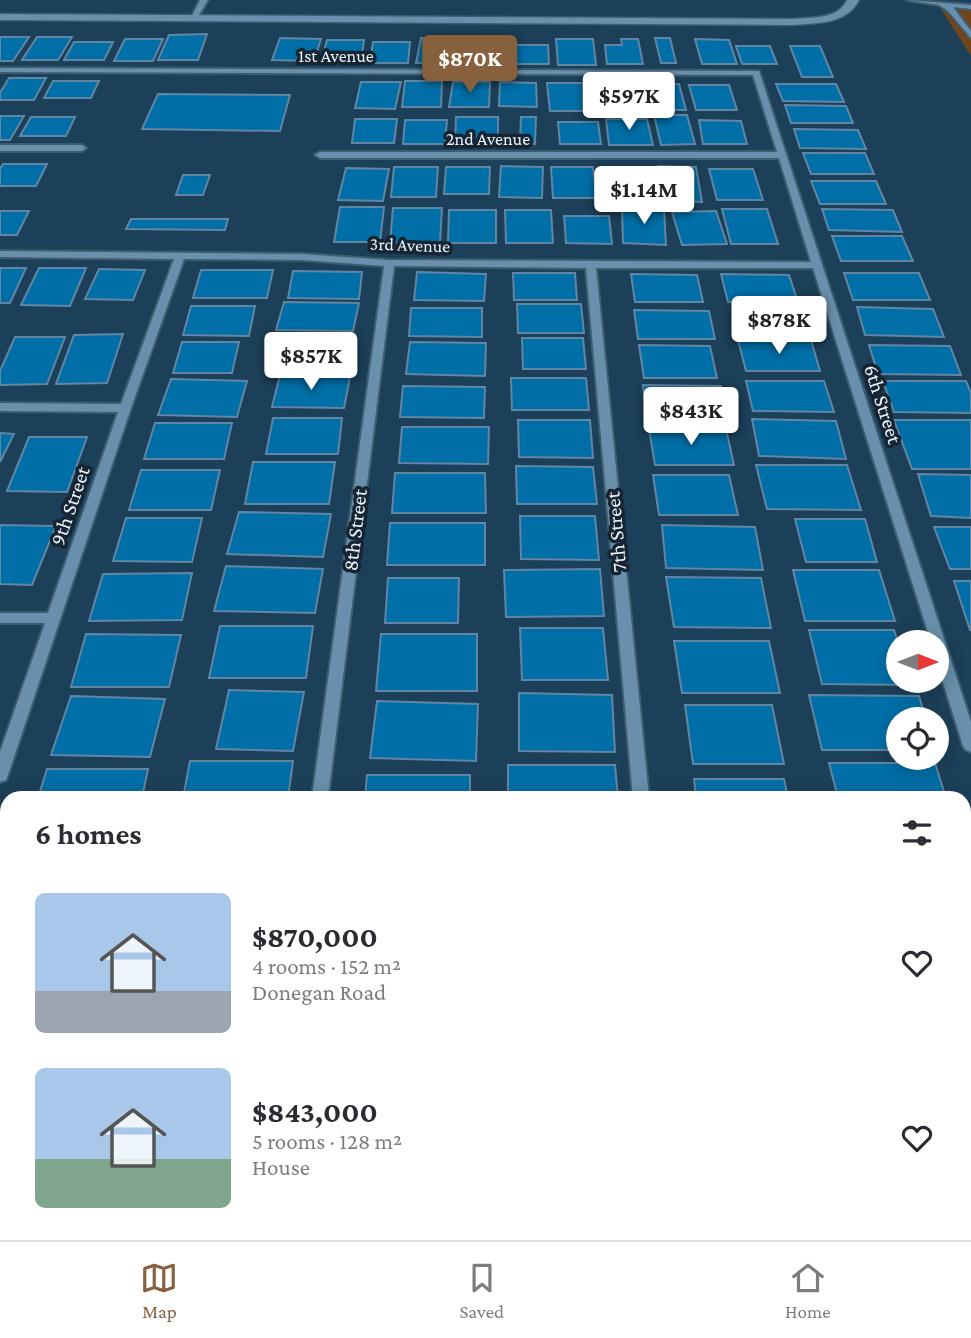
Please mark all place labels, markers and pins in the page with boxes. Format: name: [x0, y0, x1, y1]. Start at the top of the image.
pin: $870K: [421, 36, 519, 95]
pin: $597K: [580, 72, 678, 132]
pin: $1.14M: [587, 166, 701, 226]
pin: $878K: [730, 296, 828, 356]
pin: $857K: [262, 332, 360, 392]
pin: $843K: [642, 388, 740, 447]

